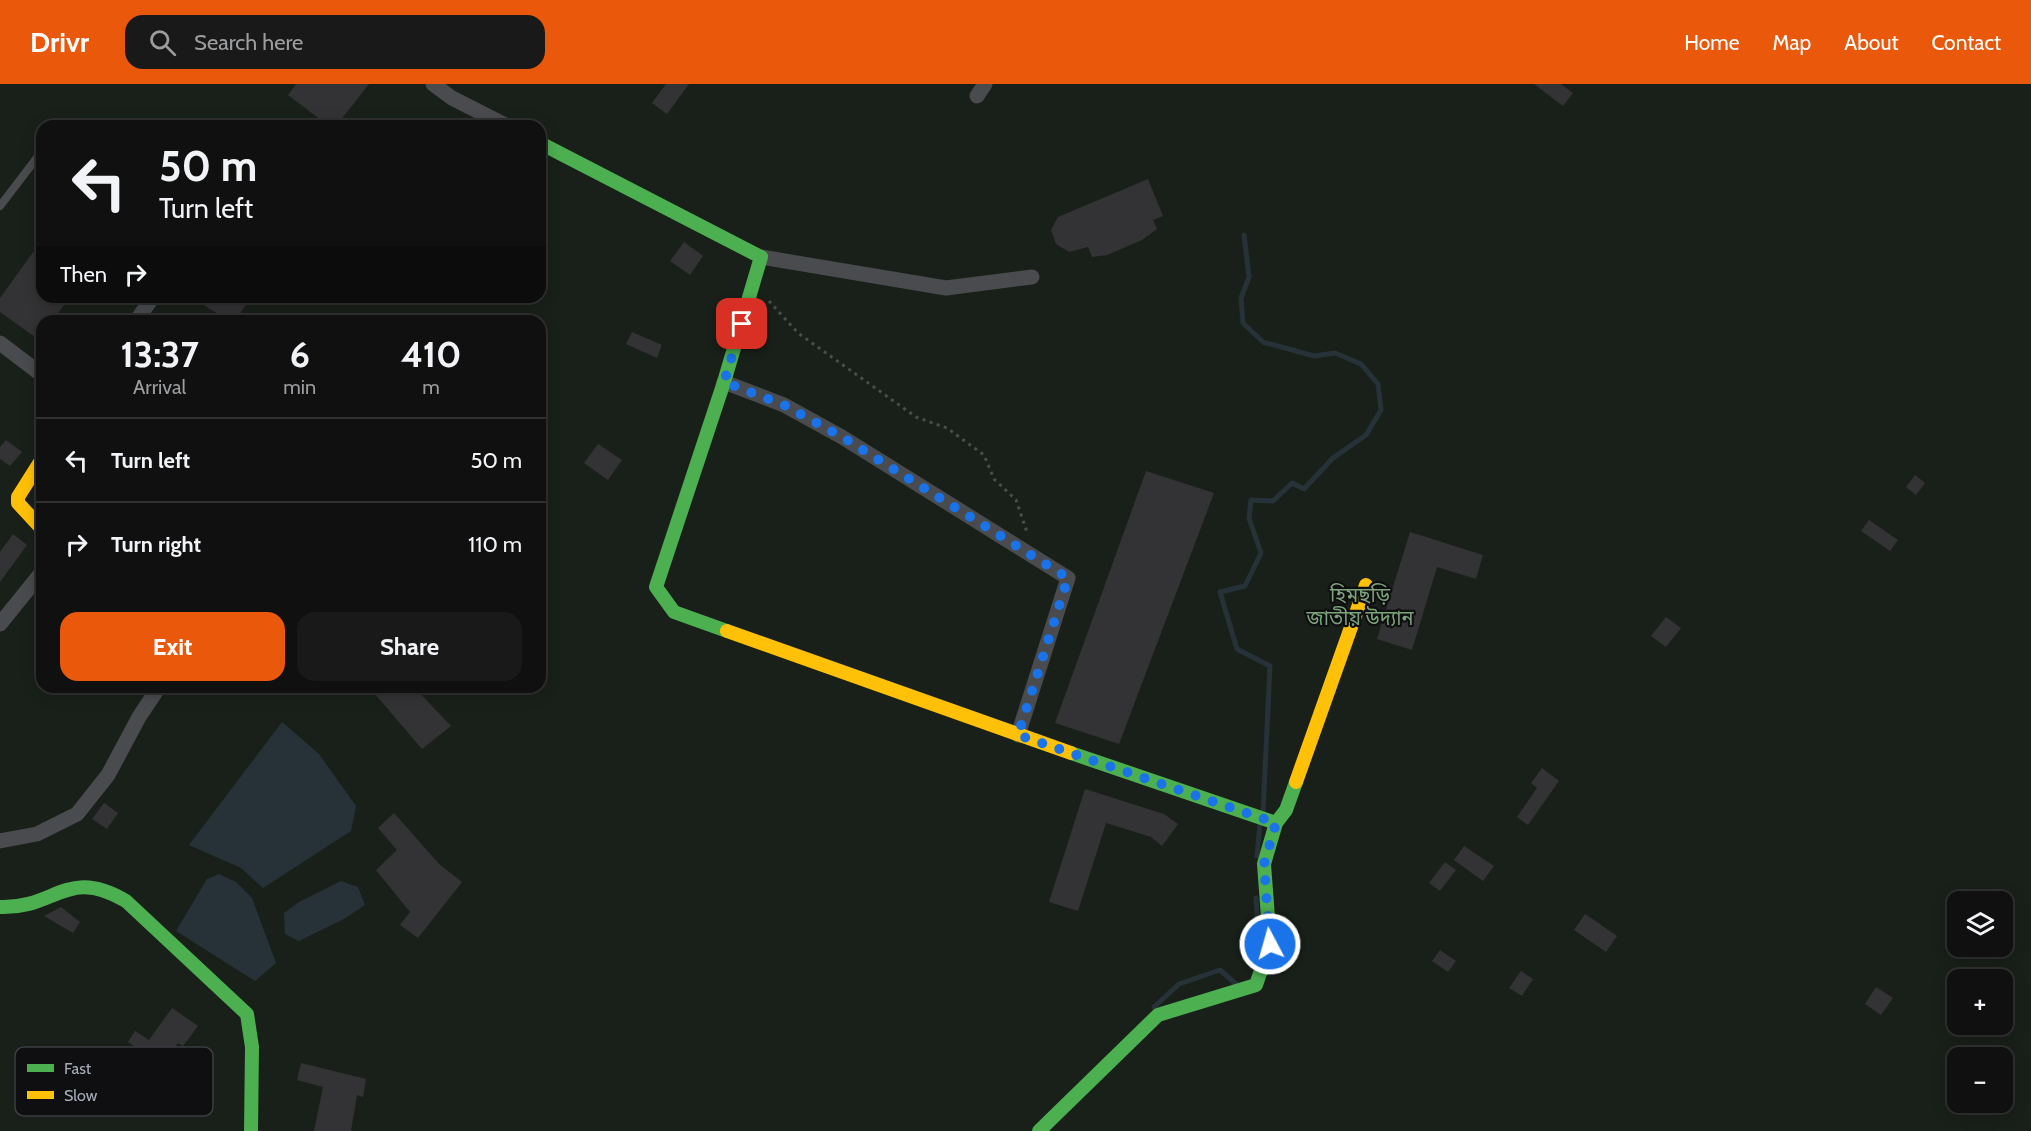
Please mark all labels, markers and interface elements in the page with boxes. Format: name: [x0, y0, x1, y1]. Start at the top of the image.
search box: [125, 15, 545, 69]
text: Drivr: [30, 25, 89, 59]
icon: search: [146, 26, 179, 59]
text: Search here: [194, 29, 303, 56]
text: Home: [1684, 30, 1740, 55]
text: Map: [1773, 30, 1811, 55]
text: About: [1844, 30, 1898, 55]
text: Contact: [1931, 30, 2001, 55]
text: 50 m: [159, 140, 257, 192]
icon: left: [60, 144, 138, 222]
text: Turn left: [159, 192, 253, 225]
icon: right: [119, 258, 152, 291]
text: Then: [60, 261, 107, 288]
pin: [716, 298, 767, 349]
icon: arrive: [725, 307, 758, 340]
text: 13:37: [120, 332, 199, 376]
text: 6: [290, 332, 310, 376]
text: 410: [401, 332, 462, 376]
text: Arrival: [133, 375, 186, 399]
text: min: [283, 375, 316, 399]
text: m: [422, 375, 440, 399]
icon: left: [60, 444, 93, 477]
text: Turn left: [111, 447, 190, 474]
text: 50 m: [470, 447, 522, 474]
icon: right: [60, 528, 93, 561]
text: Turn right: [111, 531, 201, 558]
text: 110 m: [468, 531, 522, 558]
park label: হিমছড়ি জাতীয় উদ্যান: [1305, 583, 1415, 630]
button: Exit: [60, 612, 285, 681]
button: Share: [297, 612, 522, 681]
map controls: [1947, 891, 2013, 1113]
button: layers: [1947, 891, 2013, 957]
position arrow: [1238, 912, 1302, 976]
button: +: [1947, 969, 2013, 1035]
legend: [15, 1047, 213, 1116]
button: −: [1947, 1047, 2013, 1113]
text: Fast: [64, 1059, 92, 1078]
text: Slow: [64, 1086, 98, 1105]

